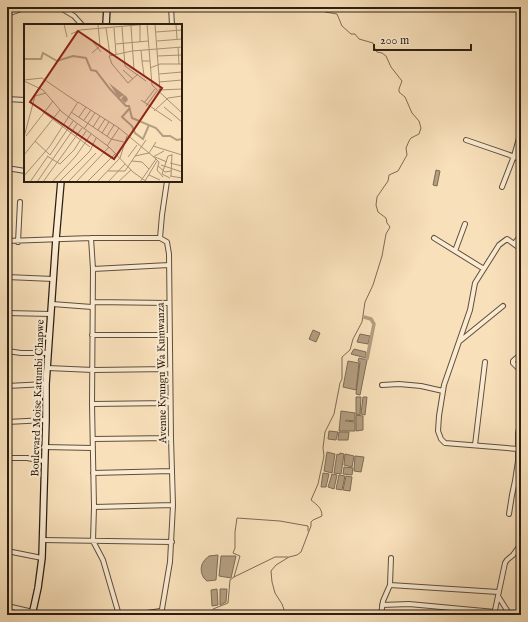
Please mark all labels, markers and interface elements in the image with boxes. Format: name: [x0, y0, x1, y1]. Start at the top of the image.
inset map: [24, 24, 182, 182]
scale bar: [374, 26, 471, 52]
text: 200 m: [380, 33, 409, 48]
street label: Avenue Kyungu Wa Kumwanza: [154, 302, 170, 445]
street label: Boulevard Moise Katumbi Chapwe: [28, 319, 48, 477]

